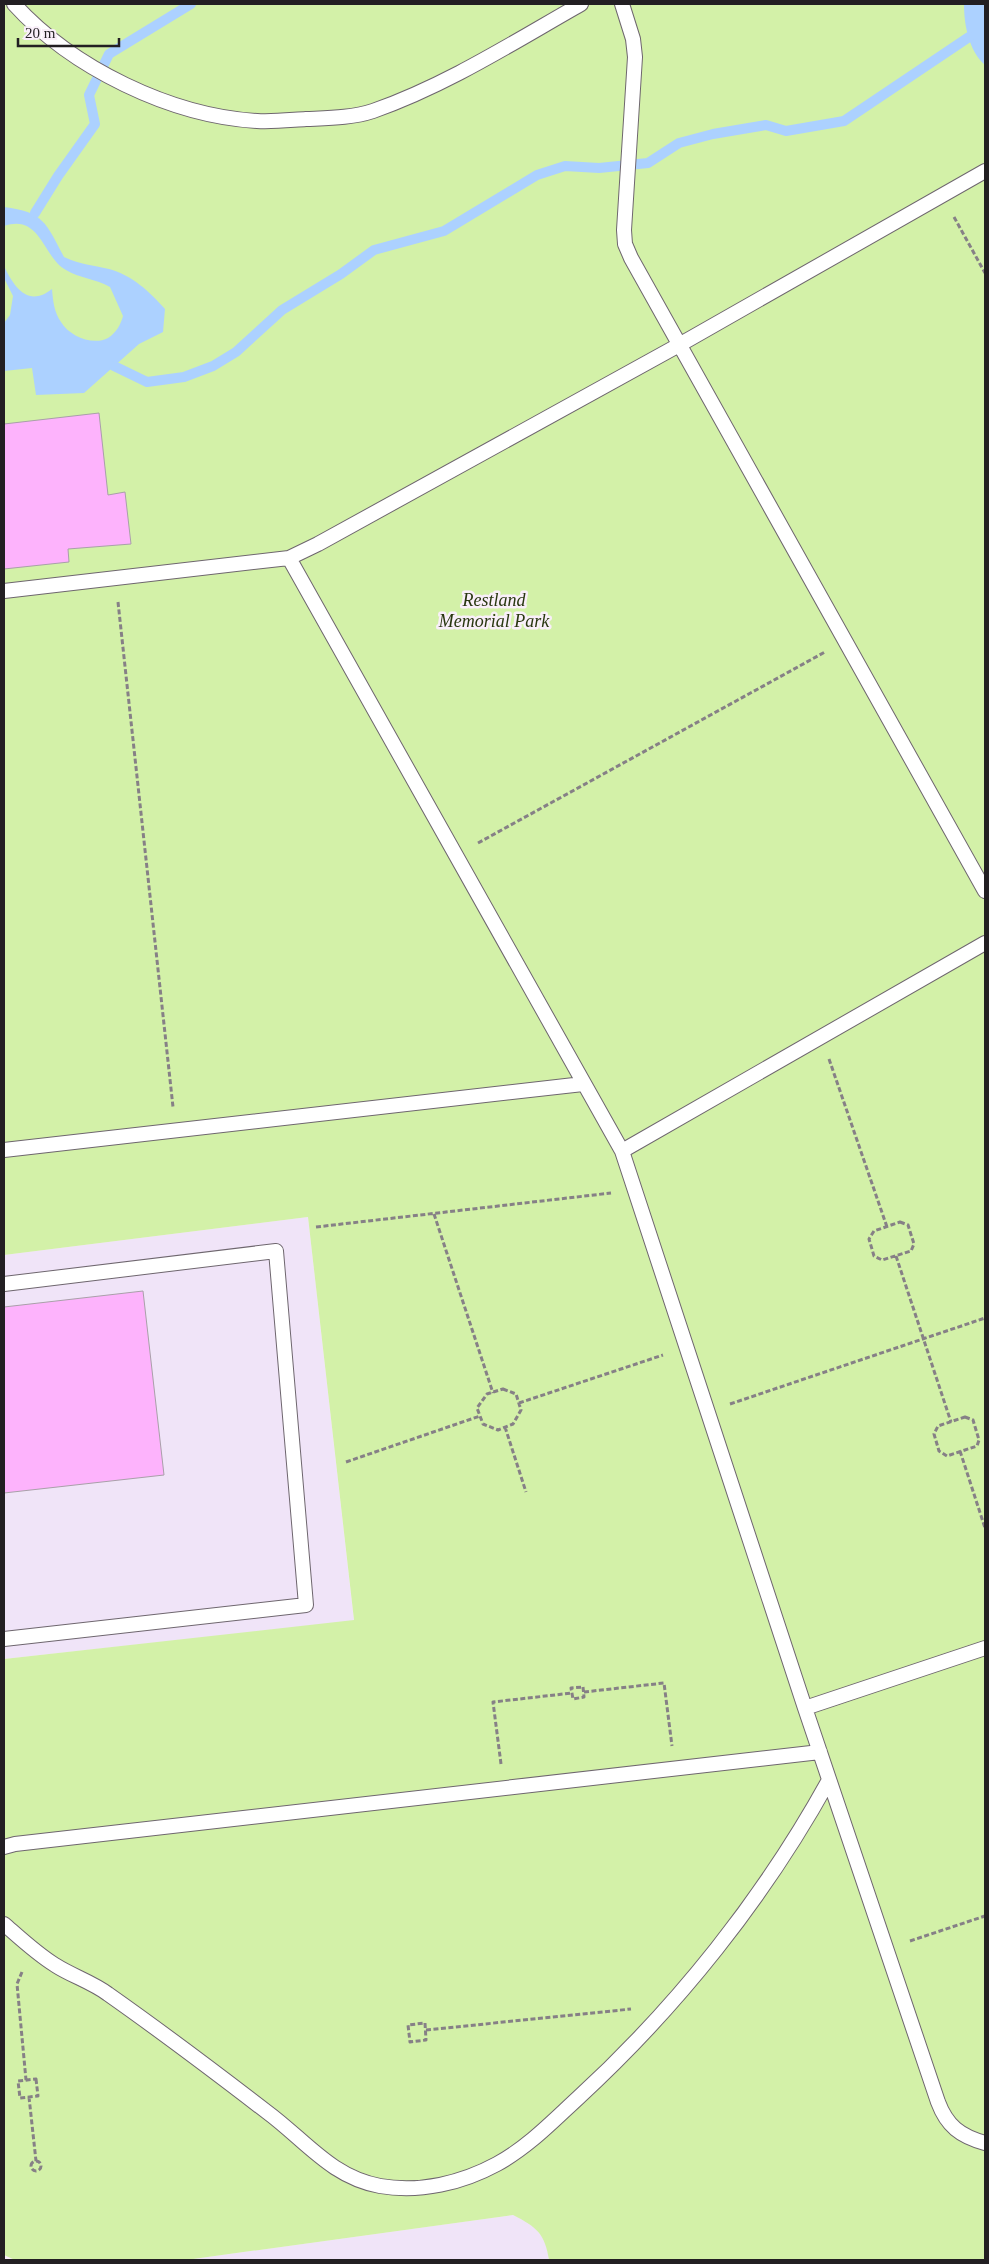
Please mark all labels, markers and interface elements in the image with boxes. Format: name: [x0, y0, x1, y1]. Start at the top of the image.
scale bar: [18, 15, 119, 47]
text: 20 m: [25, 25, 56, 41]
park label: Restland Memorial Park: [438, 590, 550, 631]

